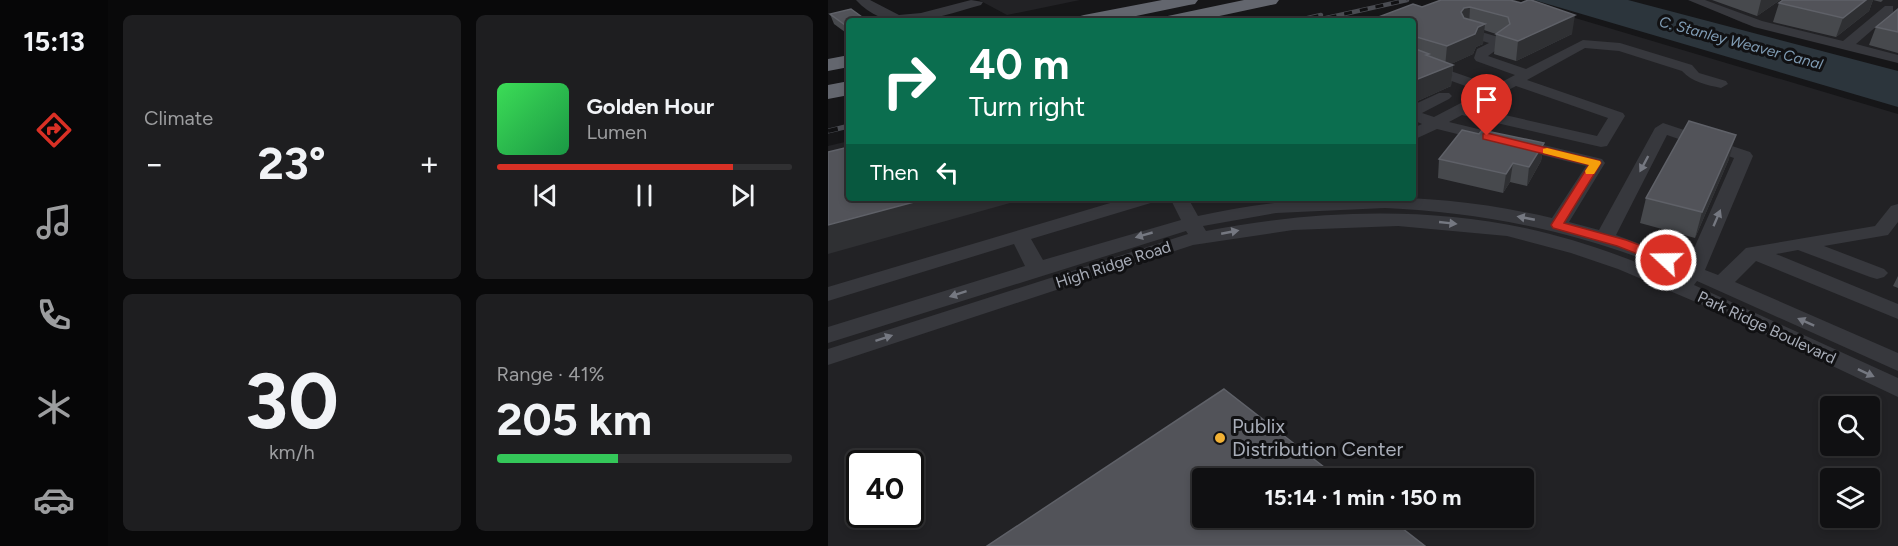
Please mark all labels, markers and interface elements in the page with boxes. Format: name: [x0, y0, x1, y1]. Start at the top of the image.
water label: C. Stanley Weaver Canal: [1657, 12, 1825, 74]
text: 15:13: [23, 25, 85, 58]
text: 40 m: [969, 39, 1069, 90]
icon: right: [870, 42, 948, 120]
pin: [1461, 74, 1512, 136]
icon: arrive: [1470, 83, 1503, 116]
text: Turn right: [969, 90, 1085, 123]
text: Golden Hour: [587, 93, 714, 120]
text: Climate: [144, 106, 213, 130]
icon: directions: [33, 109, 75, 151]
text: Lumen: [587, 120, 647, 144]
text: 23°: [258, 136, 326, 190]
text: −: [144, 144, 165, 183]
text: +: [419, 144, 440, 183]
one-way arrow: [1639, 155, 1649, 172]
icon: left: [931, 156, 964, 189]
text: Then: [870, 159, 919, 186]
icon: previous: [529, 179, 562, 212]
icon: pause: [628, 179, 661, 212]
icon: next: [726, 179, 759, 212]
icon: music: [33, 201, 75, 243]
one-way arrow: [1713, 209, 1723, 227]
one-way arrow: [1516, 213, 1535, 222]
one-way arrow: [1439, 218, 1458, 228]
one-way arrow: [1221, 227, 1240, 236]
position arrow: [1634, 228, 1698, 292]
one-way arrow: [1135, 231, 1153, 240]
street label: High Ridge Road: [1053, 237, 1173, 292]
street label: Park Ridge Boulevard: [1694, 287, 1839, 368]
one-way arrow: [949, 290, 967, 299]
icon: phone: [33, 294, 75, 336]
one-way arrow: [1798, 317, 1815, 326]
one-way arrow: [875, 333, 893, 343]
text: 30: [245, 354, 339, 448]
text: Range · 41%: [497, 362, 604, 386]
one-way arrow: [1858, 369, 1875, 378]
icon: climate: [33, 386, 75, 428]
text: 205 km: [497, 392, 652, 446]
map controls: [1820, 396, 1880, 528]
button: search: [1820, 396, 1880, 456]
place label: Publix Distribution Center: [1232, 414, 1403, 461]
marker: Publix Distribution Center: [1213, 431, 1227, 445]
text: km/h: [269, 440, 315, 464]
speed limit sign: 40: [846, 450, 924, 528]
button: layers: [1820, 468, 1880, 528]
icon: car: [33, 479, 75, 521]
text: 15:14 · 1 min · 150 m: [1265, 484, 1462, 511]

